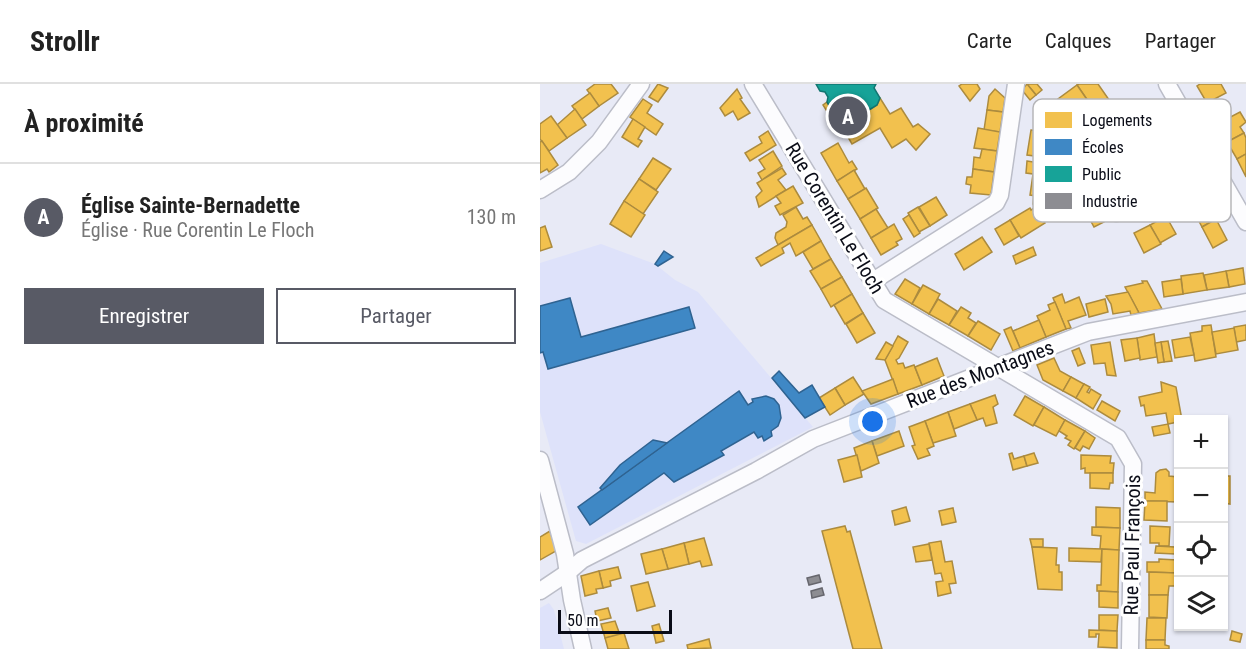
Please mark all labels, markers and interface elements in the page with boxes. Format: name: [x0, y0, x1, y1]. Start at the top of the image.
text: Strollr: [30, 25, 100, 58]
text: Carte: [967, 29, 1012, 53]
text: Calques: [1045, 29, 1112, 53]
text: Partager: [1145, 29, 1216, 53]
pin: A: [828, 93, 868, 138]
legend: [1033, 99, 1231, 222]
text: À proximité: [24, 108, 144, 138]
text: Logements: [1082, 111, 1152, 130]
street label: Rue Corentin Le Floch: [780, 138, 890, 298]
text: Écoles: [1082, 138, 1124, 157]
text: Public: [1082, 165, 1121, 184]
text: Industrie: [1082, 192, 1138, 211]
text: Église Sainte-Bernadette: [81, 193, 300, 218]
text: A: [38, 205, 49, 229]
text: 130 m: [467, 205, 516, 229]
text: Église · Rue Corentin Le Floch: [81, 218, 314, 242]
button: Enregistrer: [24, 288, 264, 344]
button: Partager: [276, 288, 516, 344]
street label: Rue des Montagnes: [903, 335, 1057, 413]
your location: [858, 407, 887, 436]
map controls: [1174, 415, 1228, 631]
button: +: [1174, 415, 1228, 469]
button: −: [1174, 469, 1228, 523]
street label: Rue Paul François: [1119, 474, 1145, 616]
button: locate: [1174, 523, 1228, 577]
button: layers: [1174, 577, 1228, 631]
scale bar: [558, 607, 672, 634]
text: 50 m: [567, 611, 599, 630]

